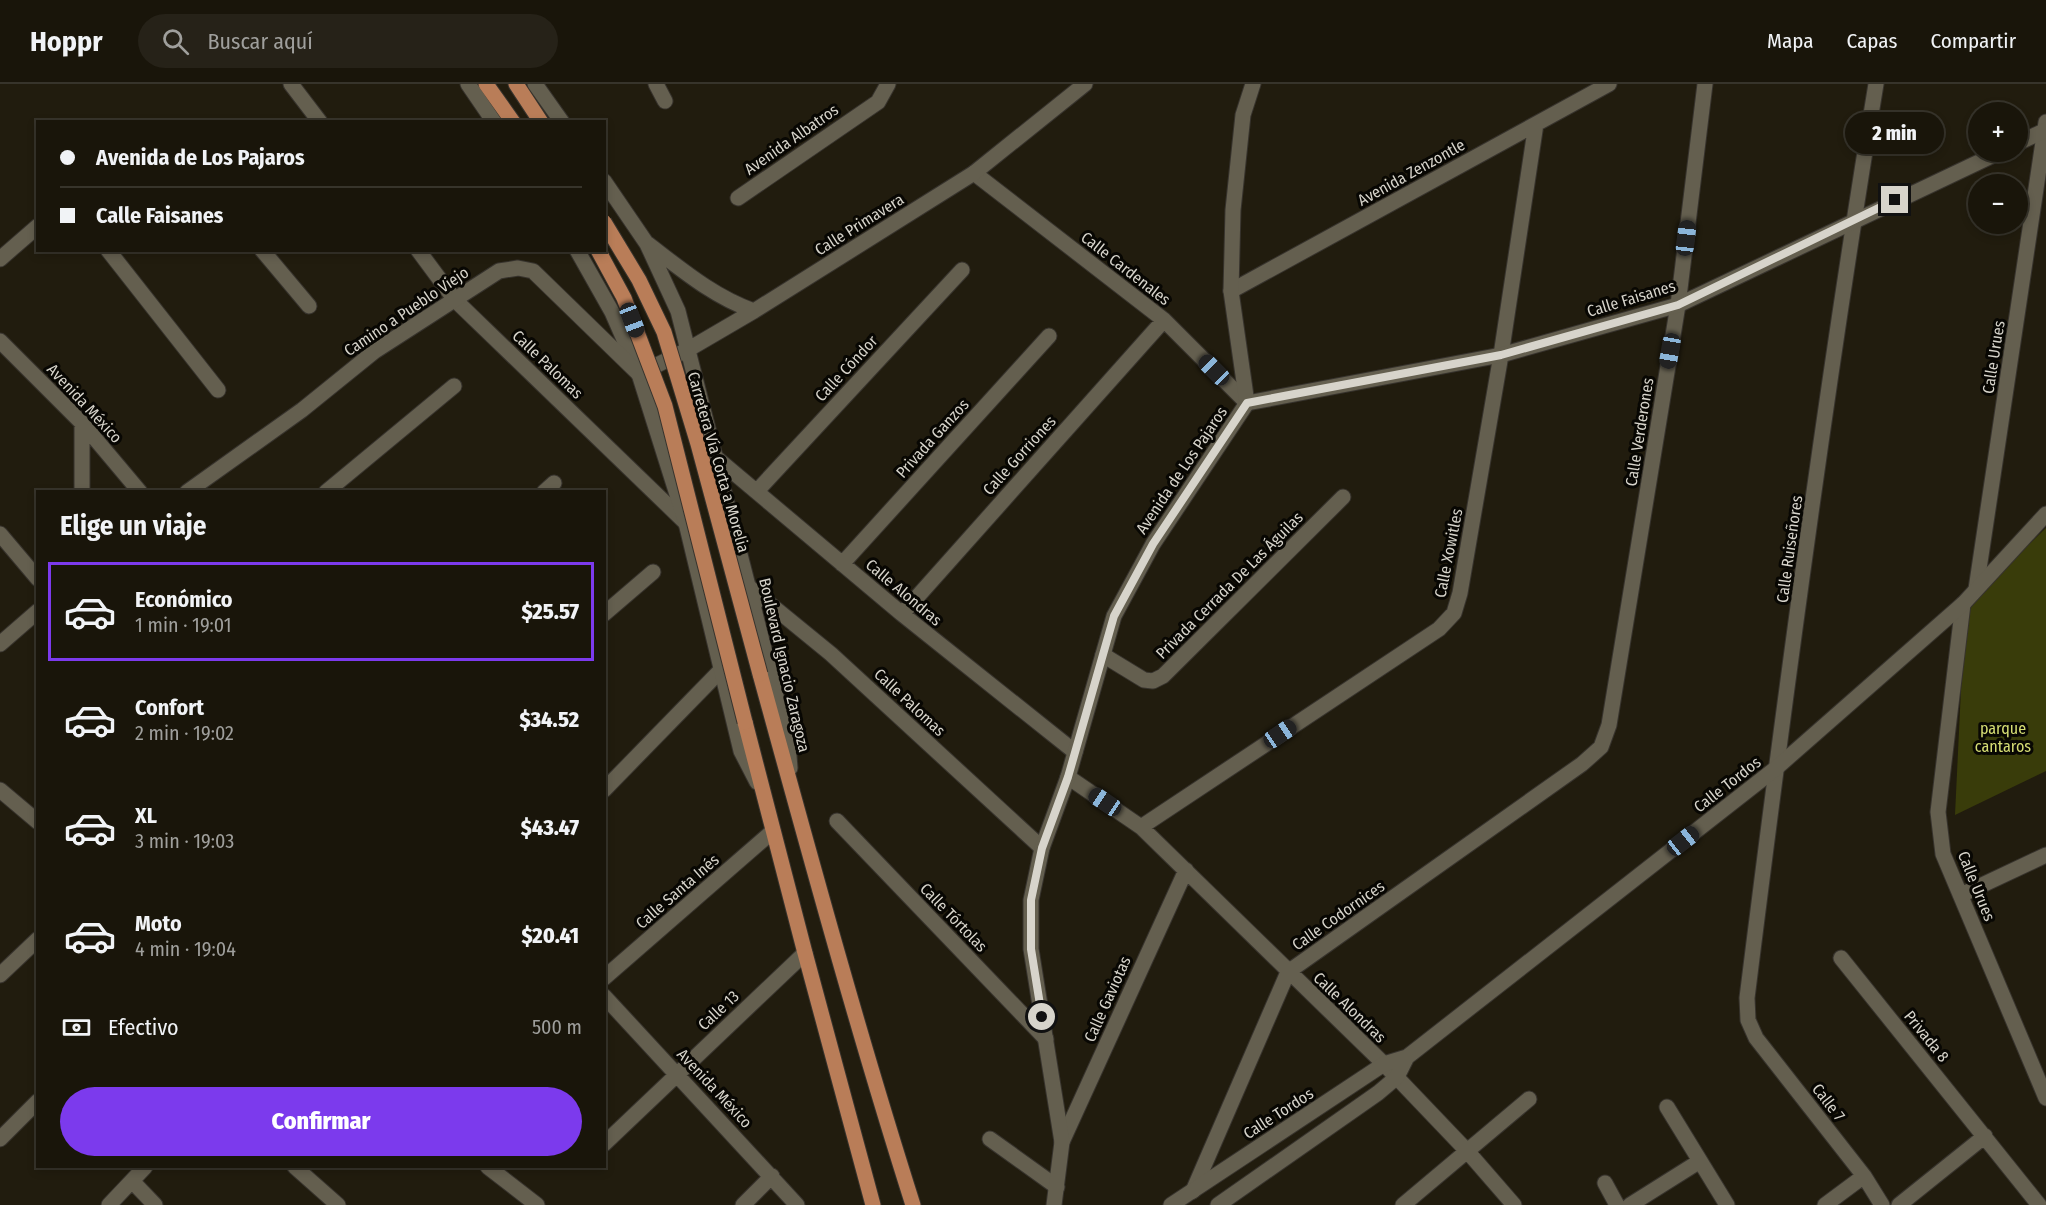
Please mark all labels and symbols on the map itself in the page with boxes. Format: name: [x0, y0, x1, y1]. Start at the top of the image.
street label: Avenida Albatros: [741, 100, 842, 179]
callout: 2 min: [1846, 113, 1944, 155]
street label: Avenida Zenzontle: [1354, 135, 1468, 210]
route end: [1881, 186, 1908, 213]
street label: Calle Primavera: [811, 189, 907, 259]
car: [1675, 219, 1697, 257]
street label: Calle Cardenales: [1077, 228, 1174, 309]
street label: Camino a Pueblo Viejo: [340, 263, 472, 360]
street label: Calle Faisanes: [1585, 276, 1678, 321]
car: [617, 300, 647, 340]
street label: Calle Urues: [1978, 319, 2009, 395]
street label: Calle Palomas: [509, 326, 587, 403]
street label: Calle Cóndor: [811, 331, 882, 405]
car: [1658, 332, 1682, 370]
car: [1195, 351, 1233, 389]
street label: Avenida México: [43, 360, 126, 447]
street label: Carretera Vía Corta a Morelia: [684, 370, 753, 555]
street label: Calle Verderones: [1622, 376, 1657, 488]
street label: Privada Ganzos: [892, 395, 973, 482]
street label: Avenida de Los Pajaros: [1132, 403, 1231, 538]
street label: Calle Gorriones: [979, 412, 1060, 499]
street label: Calle Ruiseñores: [1773, 494, 1806, 604]
street label: Calle Xowitles: [1431, 507, 1466, 599]
street label: Privada Cerrada De Las Águilas: [1152, 508, 1307, 663]
street label: Calle Alondras: [862, 555, 946, 630]
street label: Boulevard Ignacio Zaragoza: [755, 576, 814, 754]
street label: Calle Palomas: [870, 665, 949, 740]
car: [1260, 716, 1300, 752]
park label: parque cantaros: [1975, 719, 2031, 756]
street label: Calle Tordos: [1690, 752, 1765, 816]
car: [1085, 784, 1125, 820]
car: [1663, 823, 1703, 859]
street label: Calle Urues: [1954, 848, 1999, 924]
street label: Calle Santa Inés: [632, 850, 723, 933]
street label: Calle Codornices: [1289, 876, 1388, 954]
street label: Calle Tórtolas: [916, 879, 991, 956]
street label: Calle Gaviotas: [1080, 953, 1135, 1045]
street label: Calle Alondras: [1309, 968, 1390, 1047]
street label: Calle 13: [694, 987, 743, 1034]
route start: [1028, 1003, 1055, 1030]
street label: Privada 8: [1900, 1007, 1953, 1066]
street label: Avenida México: [673, 1045, 756, 1132]
street label: Calle 7: [1808, 1080, 1849, 1125]
street label: Calle Tordos: [1240, 1084, 1317, 1143]

